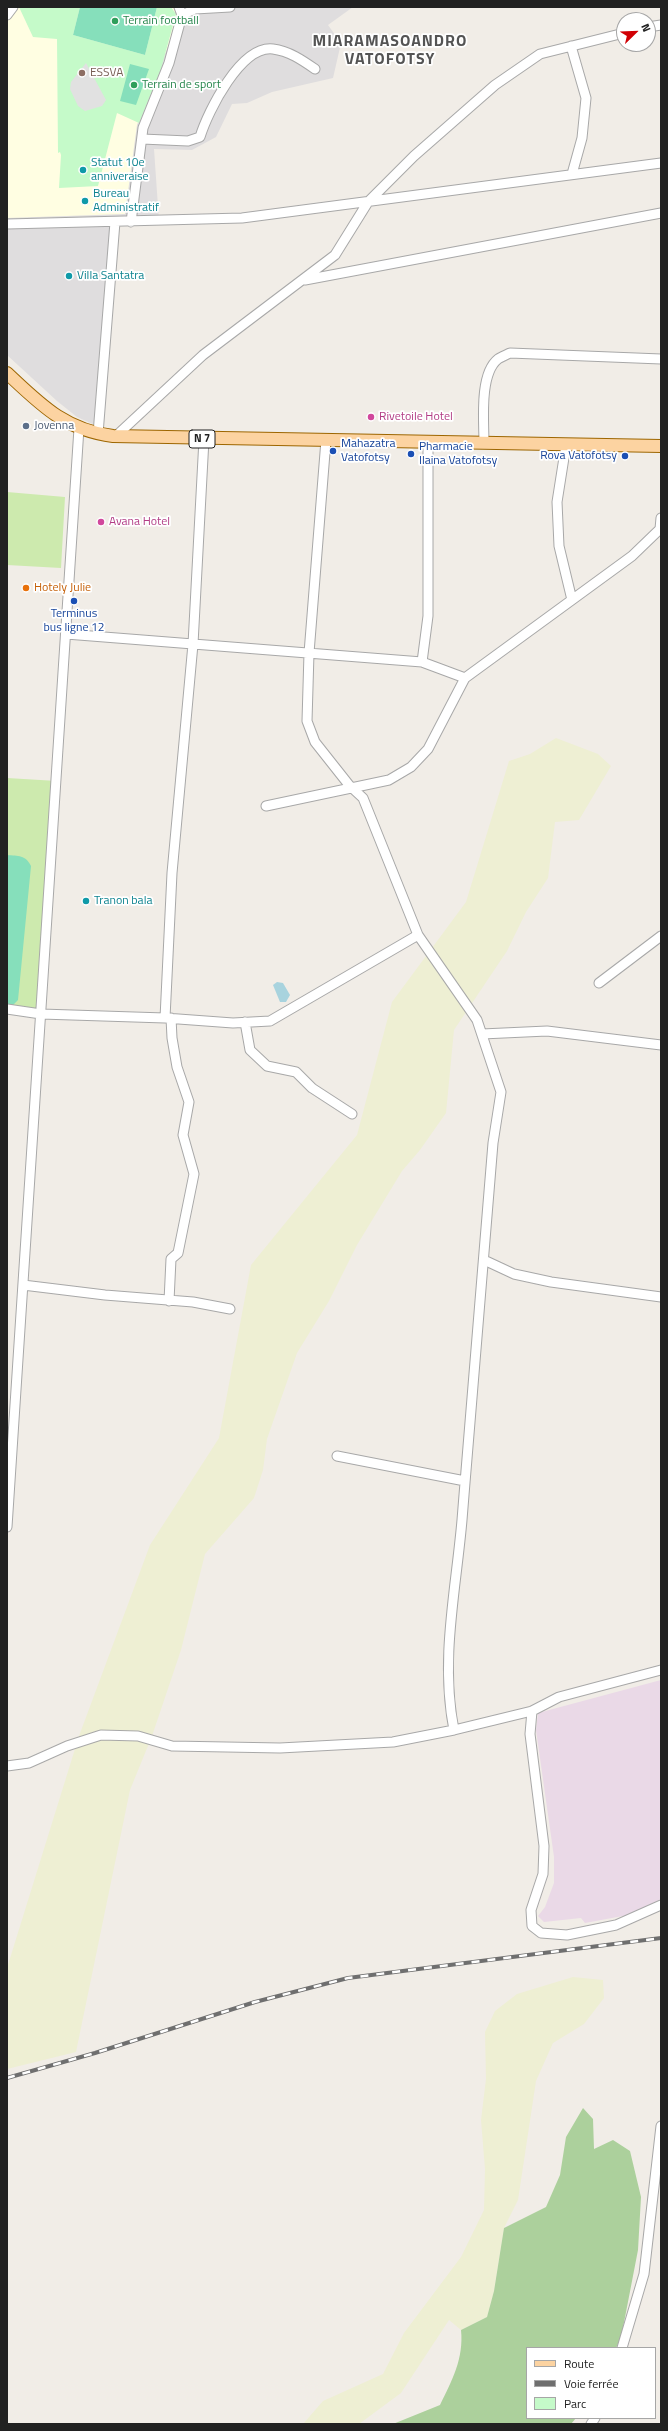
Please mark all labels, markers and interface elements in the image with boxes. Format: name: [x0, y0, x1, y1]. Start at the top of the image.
north arrow: [616, 12, 656, 52]
place label: Terrain football: [123, 14, 199, 28]
marker: Terrain football: [110, 16, 120, 26]
text: N: [637, 21, 655, 34]
district label: MIARAMASOANDRO VATOFOTSY: [313, 32, 467, 70]
place label: ESSVA: [90, 66, 123, 80]
marker: ESSVA: [77, 68, 87, 78]
place label: Terrain de sport: [142, 78, 221, 92]
marker: Terrain de sport: [129, 80, 139, 90]
place label: Statut 10e anniveraise: [91, 156, 149, 184]
marker: Statut 10e anniveraise: [78, 165, 88, 175]
place label: Bureau Administratif: [93, 187, 159, 215]
marker: Bureau Administratif: [80, 196, 90, 206]
place label: Villa Santatra: [77, 269, 144, 283]
marker: Villa Santatra: [64, 271, 74, 281]
place label: Rivetoile Hotel: [379, 410, 453, 424]
marker: Rivetoile Hotel: [366, 412, 376, 422]
place label: Jovenna: [34, 419, 74, 433]
marker: Jovenna: [21, 421, 31, 431]
road number: N 7: [189, 430, 215, 448]
place label: Mahazatra Vatofotsy: [341, 437, 395, 465]
place label: Pharmacie Ilaina Vatofotsy: [419, 440, 497, 468]
marker: Mahazatra Vatofotsy: [328, 446, 338, 456]
marker: Pharmacie Ilaina Vatofotsy: [406, 449, 416, 459]
place label: Rova Vatofotsy: [540, 449, 617, 463]
marker: Rova Vatofotsy: [620, 451, 630, 461]
place label: Avana Hotel: [109, 515, 170, 529]
marker: Avana Hotel: [96, 517, 106, 527]
place label: Hotely Julie: [34, 581, 91, 595]
marker: Hotely Julie: [21, 583, 31, 593]
marker: Terminus bus ligne 12: [69, 596, 79, 606]
place label: Terminus bus ligne 12: [43, 607, 105, 635]
place label: Tranon bala: [94, 894, 152, 908]
marker: Tranon bala: [81, 896, 91, 906]
legend: [526, 2347, 656, 2419]
text: Route: [564, 2354, 594, 2373]
text: Voie ferrée: [564, 2374, 619, 2393]
text: Parc: [564, 2394, 586, 2413]

